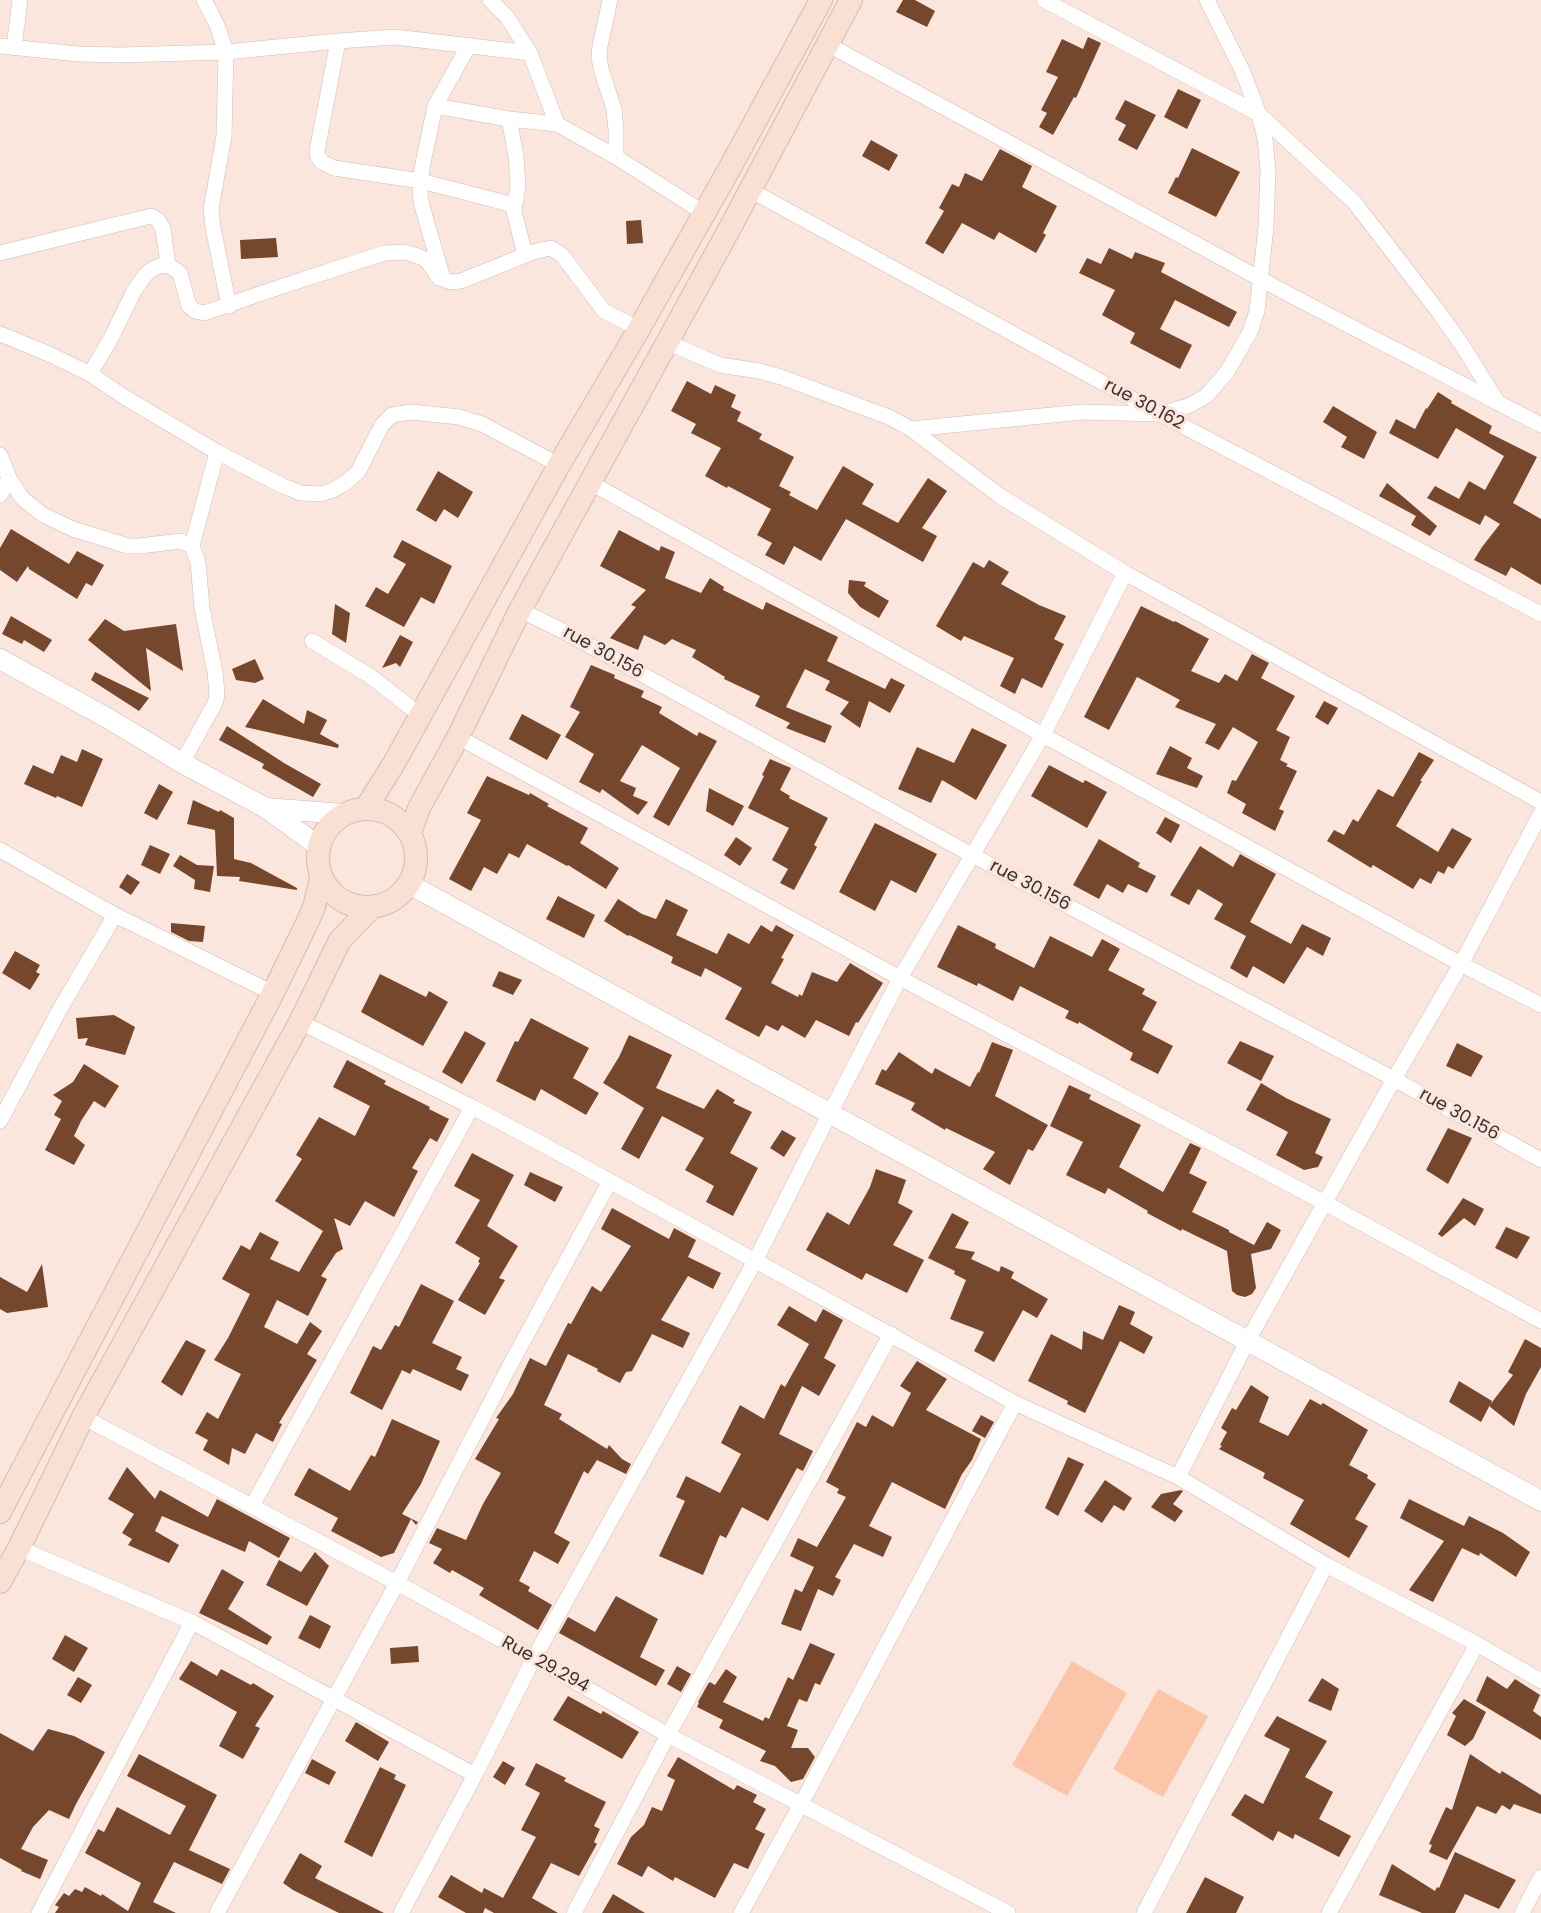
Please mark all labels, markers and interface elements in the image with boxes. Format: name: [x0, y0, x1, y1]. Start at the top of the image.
street label: rue 30.162: [1100, 375, 1188, 435]
street label: rue 30.156: [559, 622, 647, 684]
street label: rue 30.156: [986, 856, 1074, 916]
street label: rue 30.156: [1415, 1084, 1503, 1146]
street label: Rue 29.294: [497, 1632, 593, 1698]

